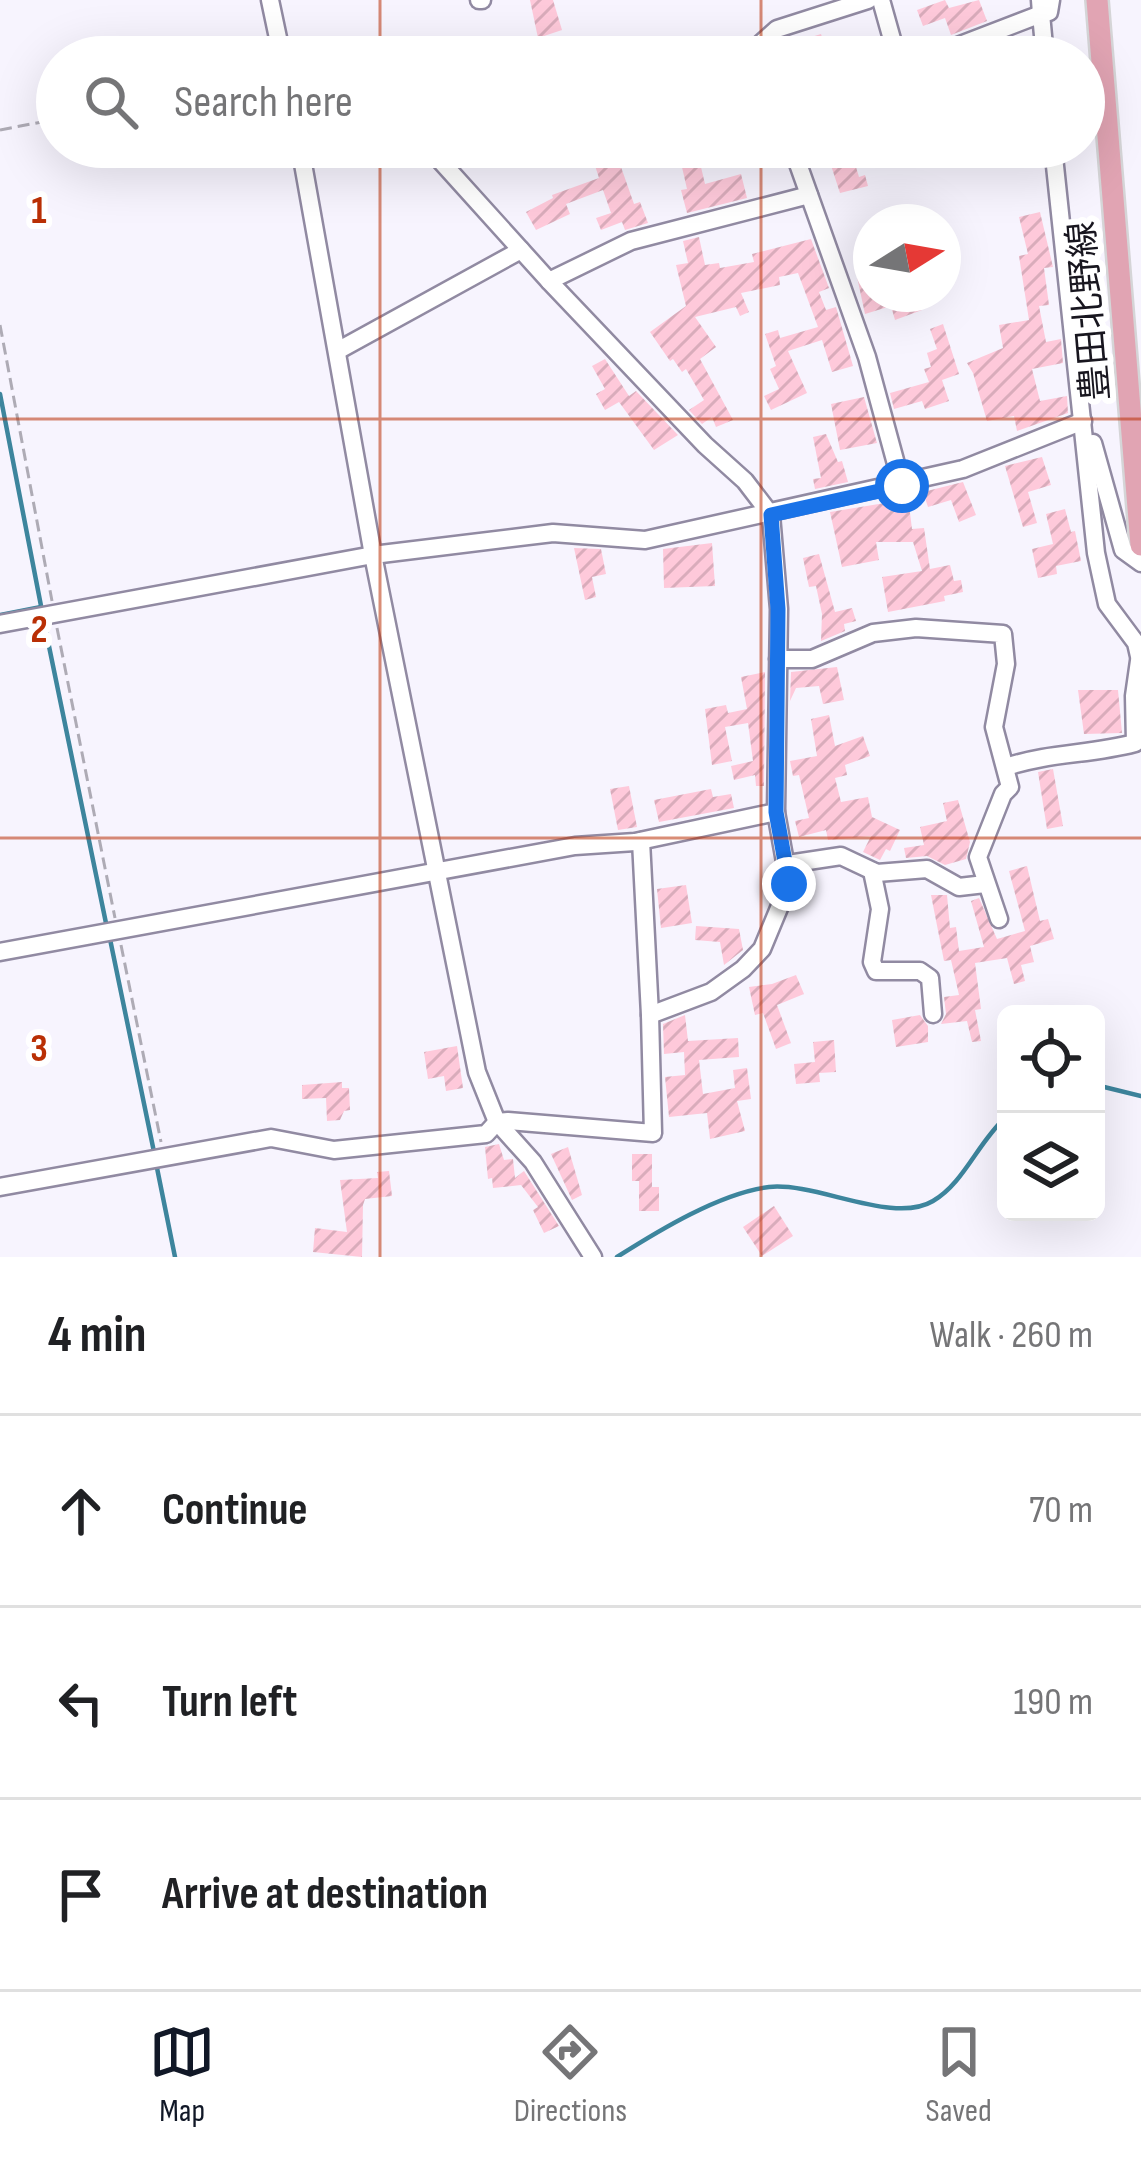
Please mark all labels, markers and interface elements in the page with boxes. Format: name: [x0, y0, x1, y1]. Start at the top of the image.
search box: [36, 36, 1105, 168]
icon: search: [78, 69, 144, 135]
text: Search here: [174, 75, 353, 130]
text: 1: [31, 188, 47, 235]
north arrow: [853, 204, 961, 312]
street label: 豊田北野線: [1061, 219, 1119, 403]
route start: [875, 459, 929, 513]
text: 2: [30, 607, 48, 654]
route end: [762, 857, 816, 911]
map controls: [997, 1005, 1105, 1221]
button: locate: [997, 1005, 1105, 1113]
text: 3: [30, 1026, 48, 1073]
button: layers: [997, 1113, 1105, 1221]
text: 4 min: [48, 1305, 147, 1366]
text: Walk · 260 m: [930, 1312, 1093, 1359]
icon: ahead: [48, 1478, 114, 1544]
text: Continue: [162, 1483, 308, 1538]
text: 70 m: [1029, 1487, 1093, 1534]
icon: left: [48, 1670, 114, 1736]
text: Turn left: [162, 1675, 297, 1730]
text: 190 m: [1013, 1679, 1093, 1726]
icon: arrive: [48, 1862, 114, 1928]
text: Arrive at destination: [162, 1867, 488, 1922]
tab: Map: [149, 2019, 215, 2131]
tab: Directions: [514, 2019, 627, 2131]
tab: Saved: [926, 2019, 992, 2131]

